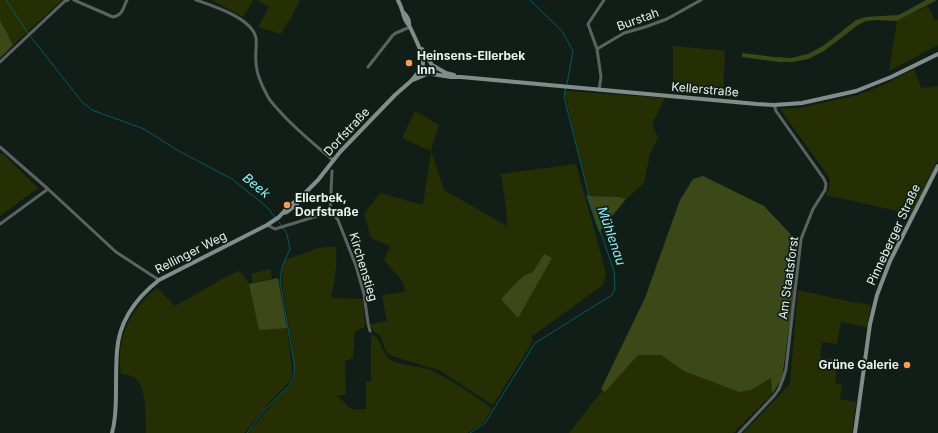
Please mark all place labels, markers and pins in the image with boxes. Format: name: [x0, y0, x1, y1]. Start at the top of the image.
place label: Heinsens-Ellerbek Inn: [417, 49, 525, 77]
marker: Heinsens-Ellerbek Inn: [404, 58, 414, 68]
place label: Ellerbek, Dorfstraße: [295, 191, 359, 219]
marker: Ellerbek, Dorfstraße: [282, 200, 292, 210]
place label: Grüne Galerie: [818, 358, 899, 372]
marker: Grüne Galerie: [902, 360, 912, 370]

